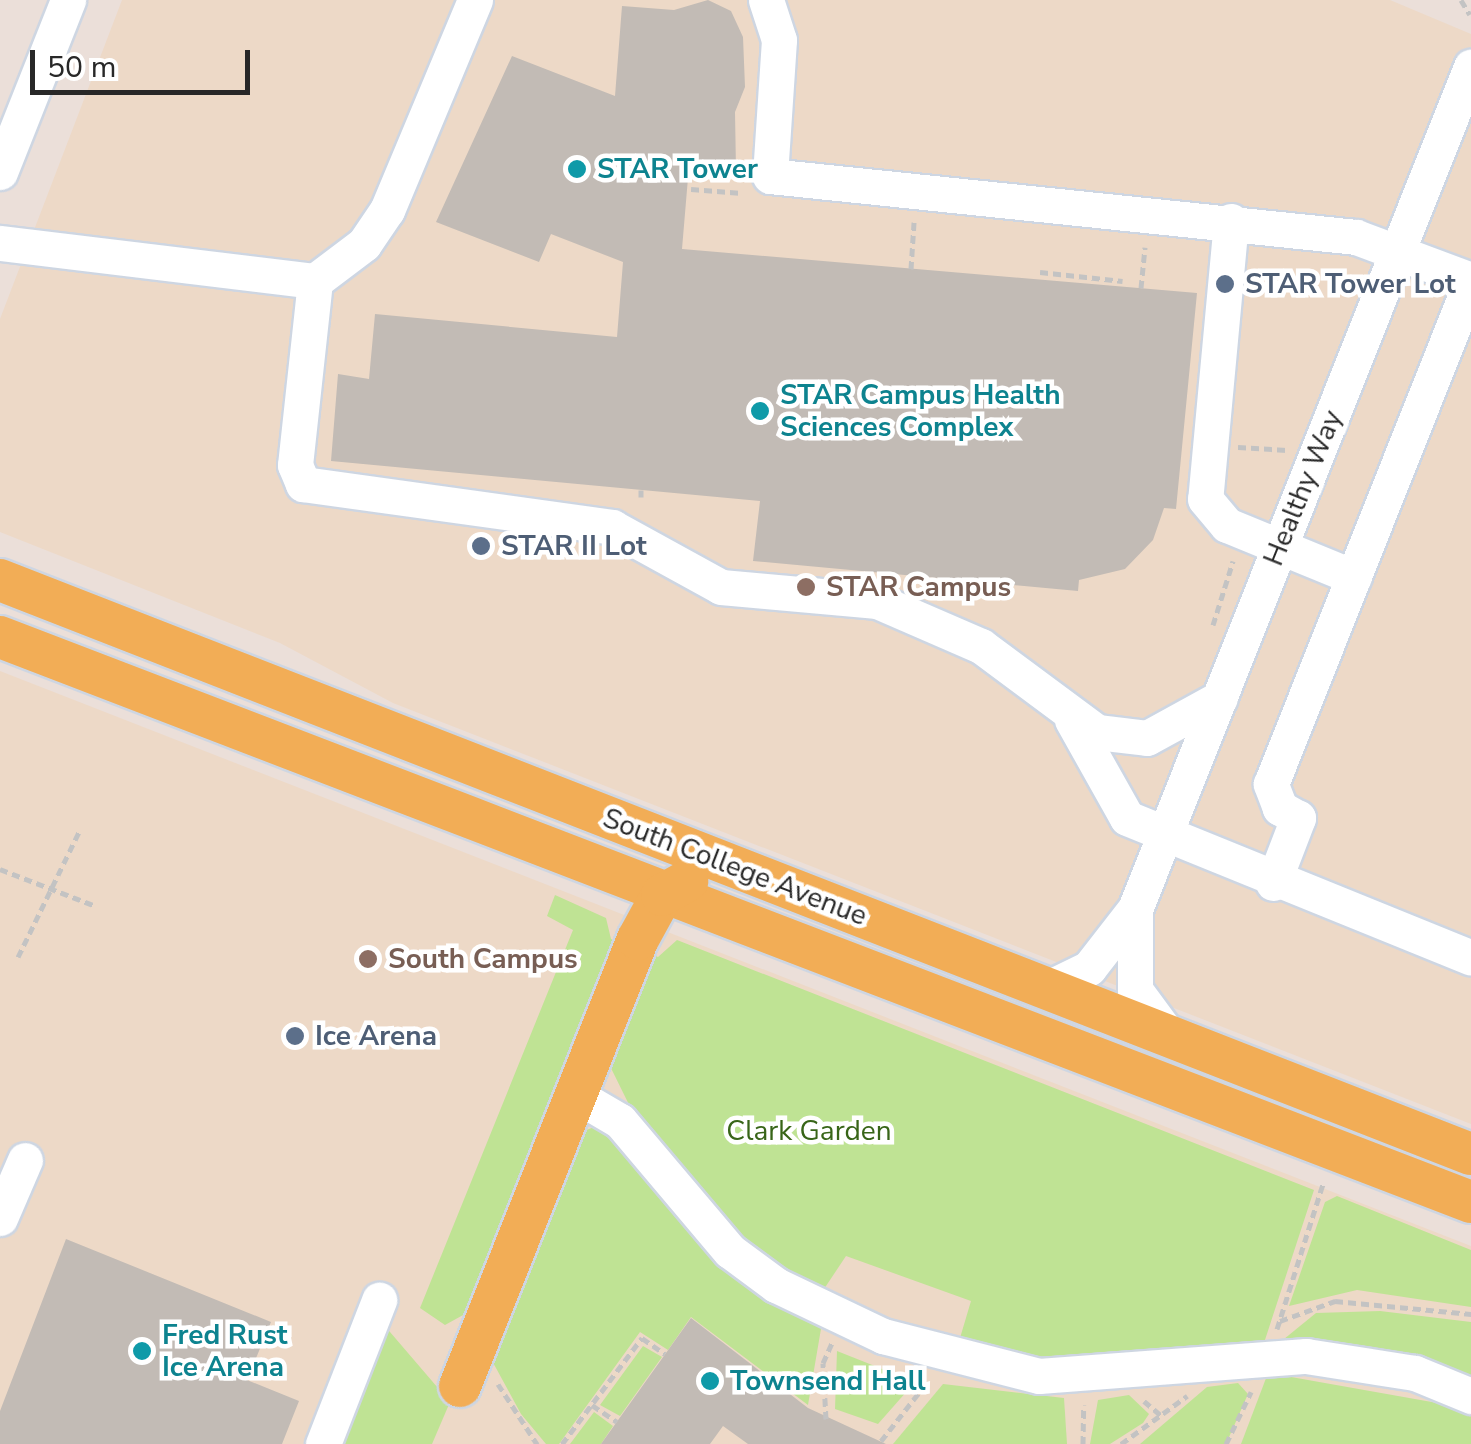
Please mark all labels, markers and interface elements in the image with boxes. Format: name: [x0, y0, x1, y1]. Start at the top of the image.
scale bar: [35, 30, 255, 92]
text: 50 m: [47, 47, 116, 88]
place label: STAR Tower: [597, 152, 758, 186]
marker: STAR Tower: [566, 158, 588, 180]
place label: STAR Tower Lot: [1245, 267, 1456, 301]
marker: STAR Tower Lot: [1214, 273, 1236, 295]
place label: STAR Campus Health Sciences Complex: [780, 378, 1061, 444]
marker: STAR Campus Health Sciences Complex: [749, 400, 771, 422]
street label: Healthy Way: [1257, 405, 1349, 571]
place label: STAR II Lot: [501, 529, 647, 563]
marker: STAR II Lot: [470, 535, 492, 557]
place label: STAR Campus: [826, 570, 1011, 604]
marker: STAR Campus: [795, 576, 817, 598]
street label: South College Avenue: [598, 801, 872, 933]
place label: South Campus: [388, 942, 578, 976]
marker: South Campus: [357, 948, 379, 970]
place label: Ice Arena: [315, 1019, 437, 1053]
marker: Ice Arena: [284, 1025, 306, 1047]
park label: Clark Garden: [726, 1114, 892, 1148]
place label: Fred Rust Ice Arena: [162, 1318, 287, 1384]
marker: Fred Rust Ice Arena: [131, 1340, 153, 1362]
place label: Townsend Hall: [730, 1364, 926, 1398]
marker: Townsend Hall: [699, 1370, 721, 1392]

